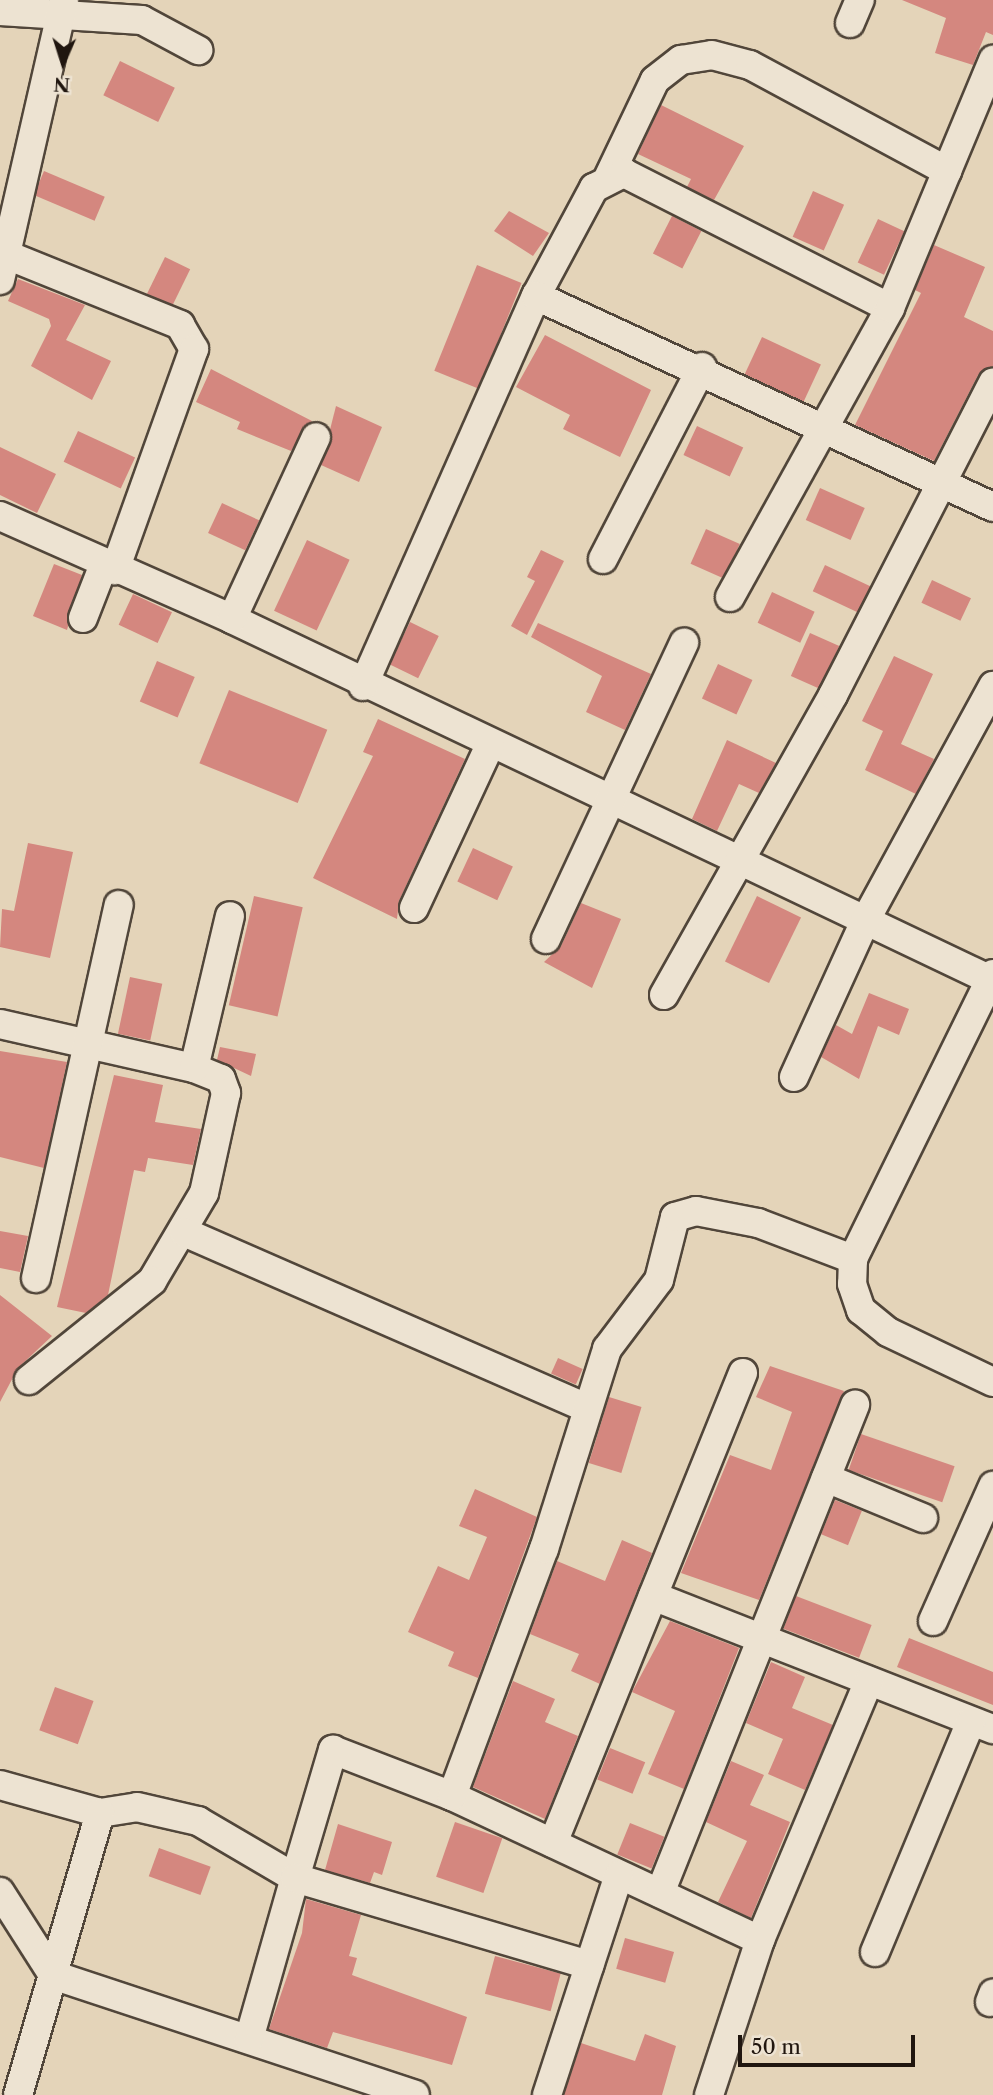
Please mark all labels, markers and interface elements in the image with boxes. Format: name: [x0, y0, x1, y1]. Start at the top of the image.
north arrow: [28, 28, 98, 98]
text: N: [53, 73, 71, 96]
scale bar: [741, 2022, 918, 2066]
text: 50 m: [751, 2034, 801, 2059]

